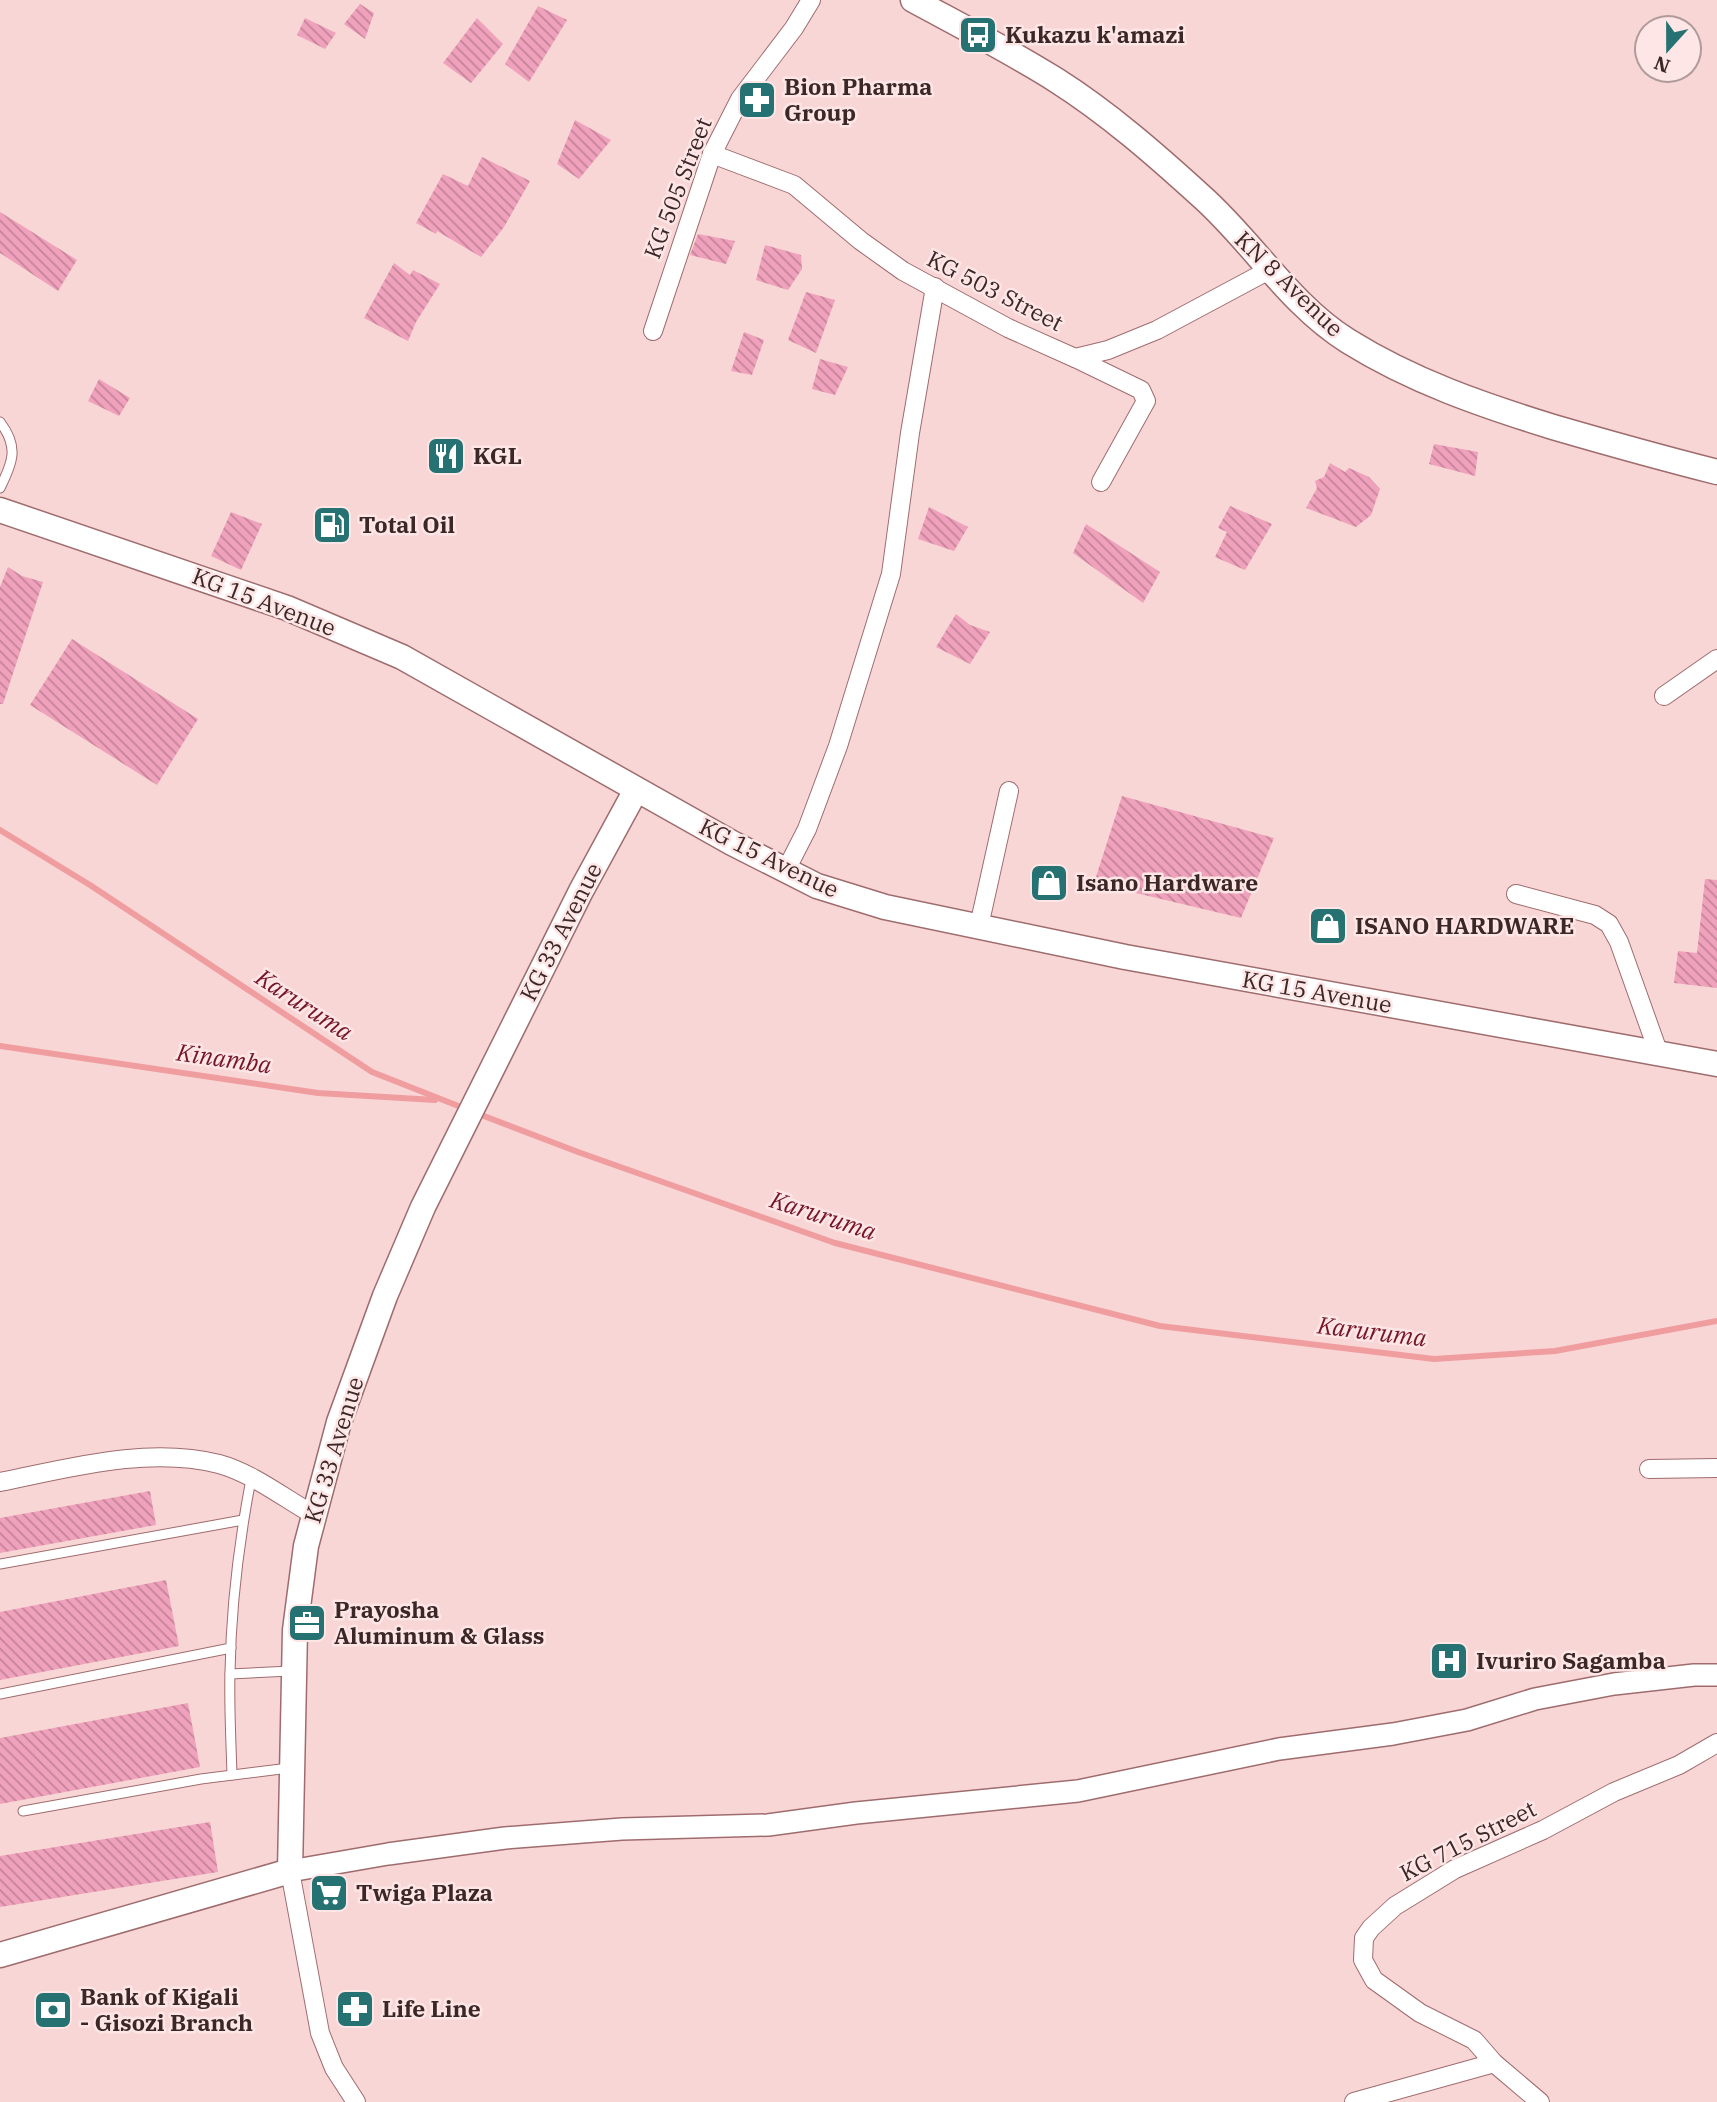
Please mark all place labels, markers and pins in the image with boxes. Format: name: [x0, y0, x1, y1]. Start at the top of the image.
bus stop icon: Kukazu k'amazi: [957, 14, 999, 56]
place label: Kukazu k'amazi: [1005, 19, 1185, 49]
place label: Bion Pharma Group: [784, 71, 932, 127]
pharmacy icon: Bion Pharma Group: [736, 79, 778, 121]
restaurant icon: KGL: [425, 435, 467, 477]
place label: KGL: [473, 440, 522, 470]
fuel station icon: Total Oil: [311, 504, 353, 546]
place label: Total Oil: [359, 509, 455, 539]
shop icon: Isano Hardware: [1028, 862, 1070, 904]
place label: Isano Hardware: [1076, 867, 1258, 897]
shop icon: ISANO HARDWARE: [1307, 905, 1349, 947]
place label: ISANO HARDWARE: [1355, 910, 1574, 940]
place label: Prayosha Aluminum & Glass: [334, 1594, 544, 1650]
office icon: Prayosha Aluminum & Glass: [286, 1602, 328, 1644]
hospital icon: Ivuriro Sagamba: [1428, 1640, 1470, 1682]
place label: Ivuriro Sagamba: [1476, 1645, 1666, 1675]
supermarket icon: Twiga Plaza: [308, 1872, 350, 1914]
place label: Twiga Plaza: [356, 1877, 493, 1907]
place label: Bank of Kigali - Gisozi Branch: [80, 1981, 253, 2037]
pharmacy icon: Life Line: [334, 1988, 376, 2030]
bank icon: Bank of Kigali - Gisozi Branch: [32, 1989, 74, 2031]
place label: Life Line: [382, 1993, 481, 2023]

